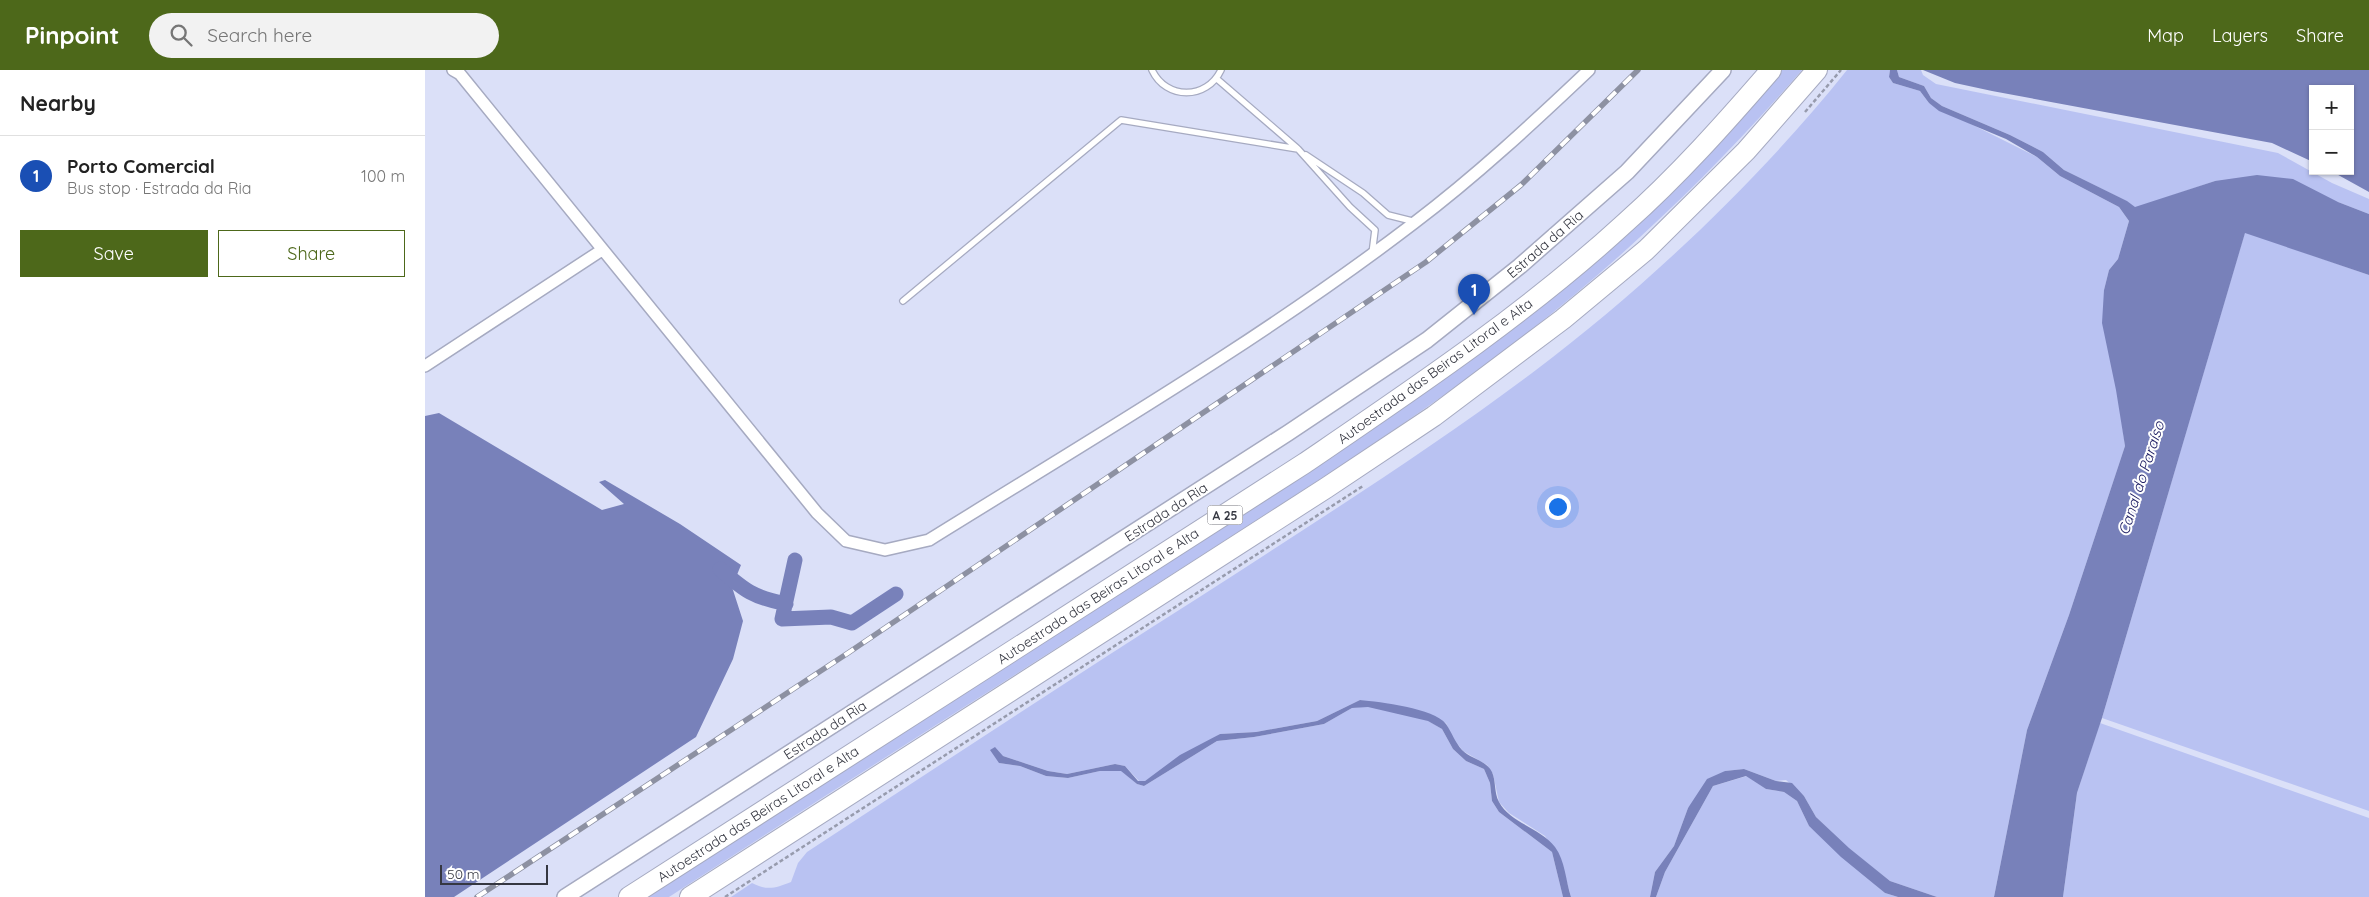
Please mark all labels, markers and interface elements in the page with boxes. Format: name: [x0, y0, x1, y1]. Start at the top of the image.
search box: [149, 13, 499, 58]
text: Pinpoint: [25, 20, 119, 50]
icon: search: [167, 21, 195, 49]
text: Search here: [207, 23, 312, 47]
text: Map: [2147, 24, 2184, 47]
text: Layers: [2212, 24, 2268, 47]
text: Share: [2296, 24, 2344, 47]
map controls: [2309, 85, 2354, 175]
button: +: [2309, 85, 2354, 130]
text: Nearby: [20, 90, 96, 116]
button: −: [2309, 130, 2354, 175]
text: Porto Comercial: [67, 154, 215, 178]
text: 1: [33, 166, 39, 186]
text: 100 m: [361, 166, 405, 186]
text: Bus stop · Estrada da Ria: [67, 178, 252, 198]
street label: Estrada da Ria: [1503, 206, 1587, 282]
button: Save: [20, 230, 208, 277]
button: Share: [218, 230, 405, 277]
pin: 1: [1458, 274, 1490, 315]
street label: Autoestrada das Beiras Litoral e Alta: [1334, 294, 1536, 448]
water label: Canal do Paraíso: [2114, 418, 2169, 537]
street label: Estrada da Ria: [1121, 478, 1211, 546]
your location: [1545, 494, 1571, 520]
road number: A 25: [1207, 506, 1243, 524]
street label: Autoestrada das Beiras Litoral e Alta: [994, 524, 1202, 668]
street label: Estrada da Ria: [780, 696, 870, 764]
street label: Autoestrada das Beiras Litoral e Alta: [654, 742, 862, 886]
scale bar: [440, 862, 547, 885]
text: 50 m: [447, 865, 480, 883]

